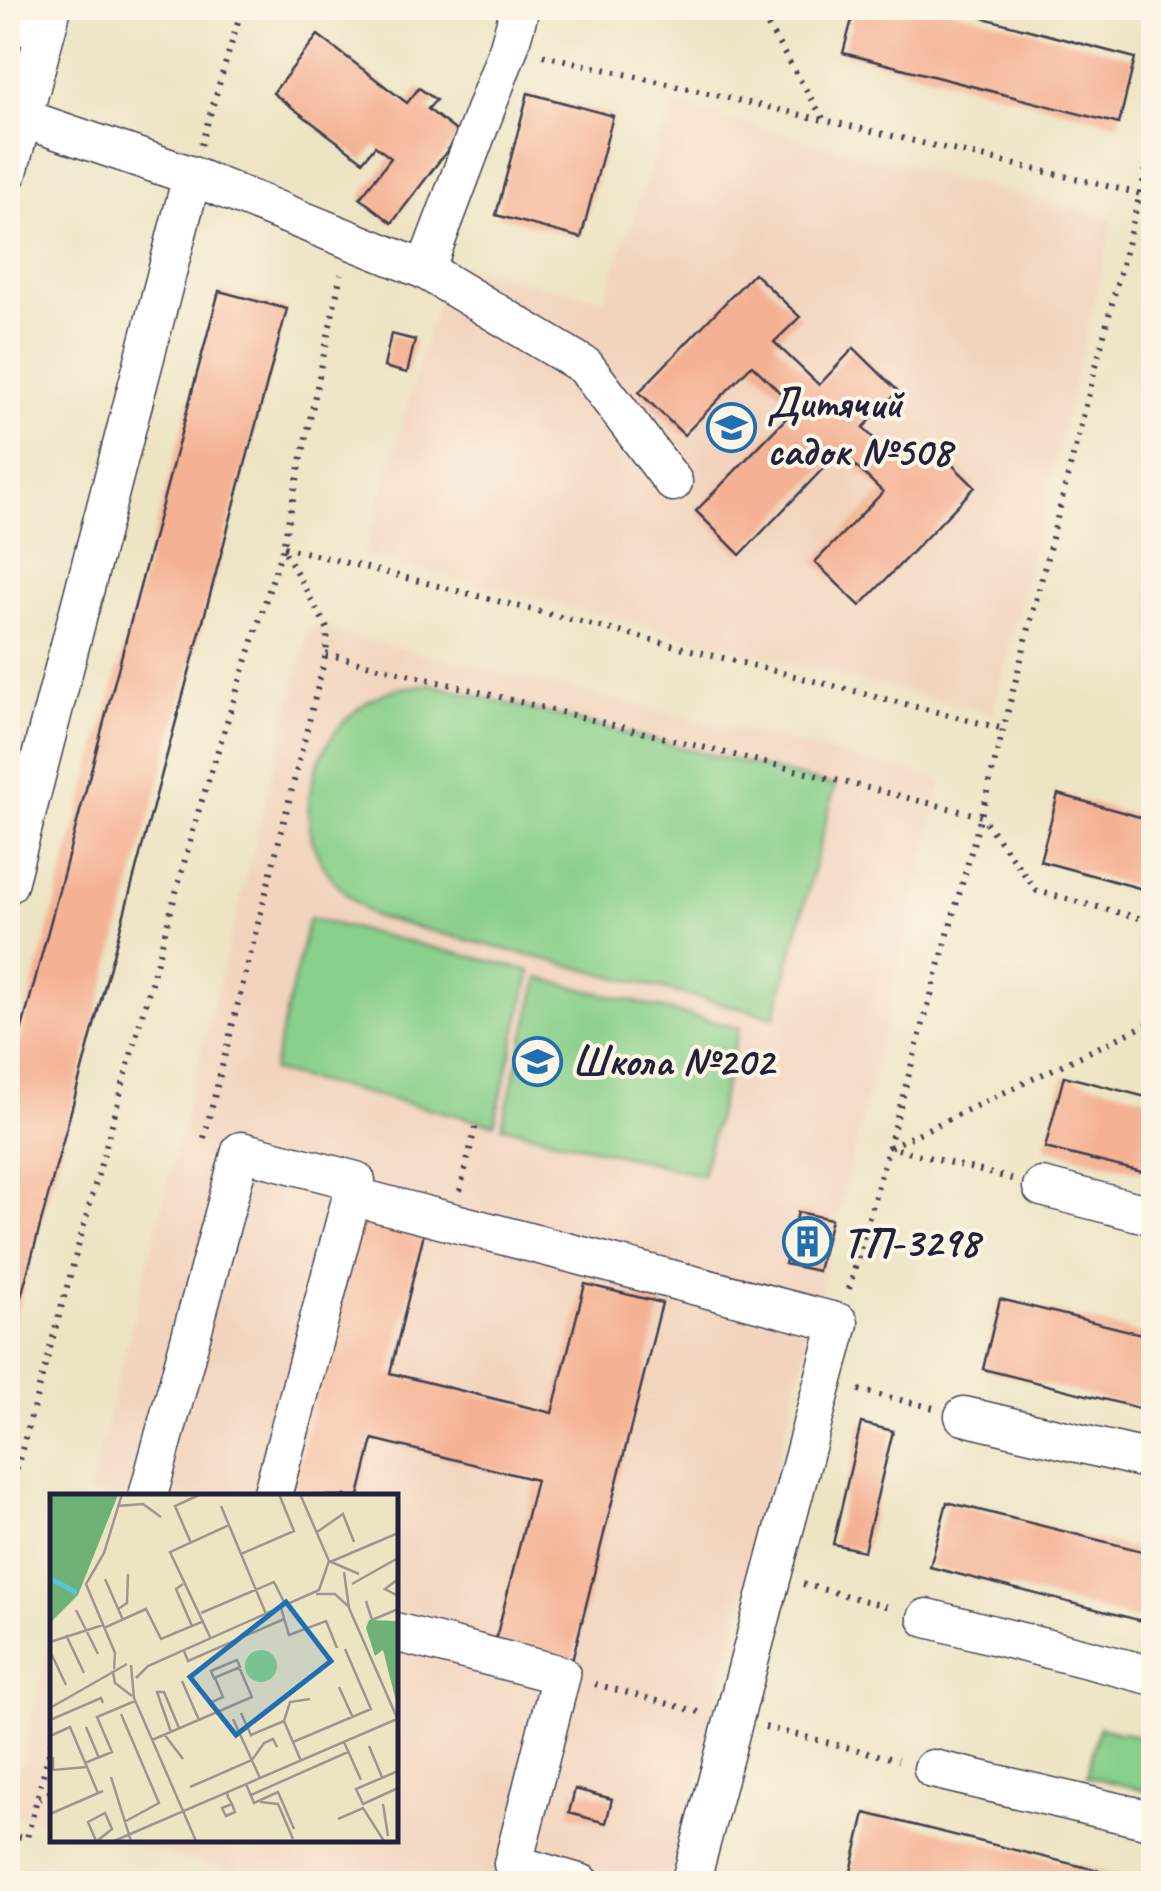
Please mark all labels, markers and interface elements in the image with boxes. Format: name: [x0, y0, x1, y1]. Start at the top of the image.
place label: Дитячий садок №508: [767, 377, 956, 478]
school or university icon: Дитячий садок №508: [706, 401, 758, 453]
school or university icon: Школа №202: [511, 1035, 563, 1087]
place label: Школа №202: [572, 1035, 778, 1088]
building icon: ТП-3298: [782, 1216, 834, 1268]
place label: ТП-3298: [843, 1216, 984, 1269]
inset map: [50, 1494, 398, 1841]

